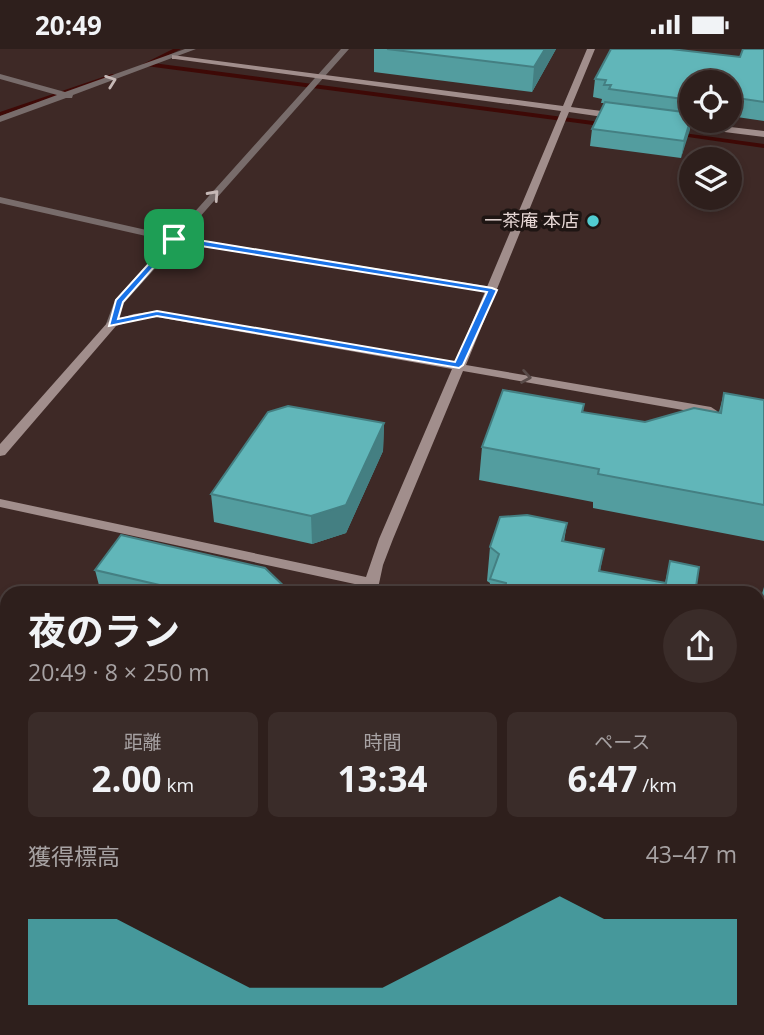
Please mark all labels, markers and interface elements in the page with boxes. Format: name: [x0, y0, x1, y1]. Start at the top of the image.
text: 20:49: [35, 7, 102, 43]
map controls: [679, 70, 742, 210]
button: locate: [679, 70, 742, 133]
one-way arrow: [104, 75, 116, 89]
button: layers: [679, 147, 742, 210]
one-way arrow: [206, 190, 218, 203]
place label: 一茶庵 本店: [484, 208, 579, 232]
pin: [144, 209, 204, 269]
marker: 一茶庵 本店: [585, 213, 601, 229]
icon: arrive: [155, 220, 193, 258]
one-way arrow: [520, 369, 532, 384]
text: 夜のラン: [28, 604, 180, 656]
button: share: [663, 609, 737, 683]
text: 20:49 · 8 × 250 m: [28, 656, 210, 688]
text: 距離: [124, 729, 162, 755]
text: 時間: [363, 729, 402, 755]
text: ペース: [594, 729, 650, 755]
text: 2.00: [92, 755, 162, 802]
text: 13:34: [337, 755, 428, 802]
text: 6:47: [567, 755, 637, 802]
text: km: [162, 772, 194, 798]
text: /km: [637, 772, 677, 798]
text: 43–47 m: [646, 838, 737, 870]
text: 獲得標高: [28, 840, 120, 872]

